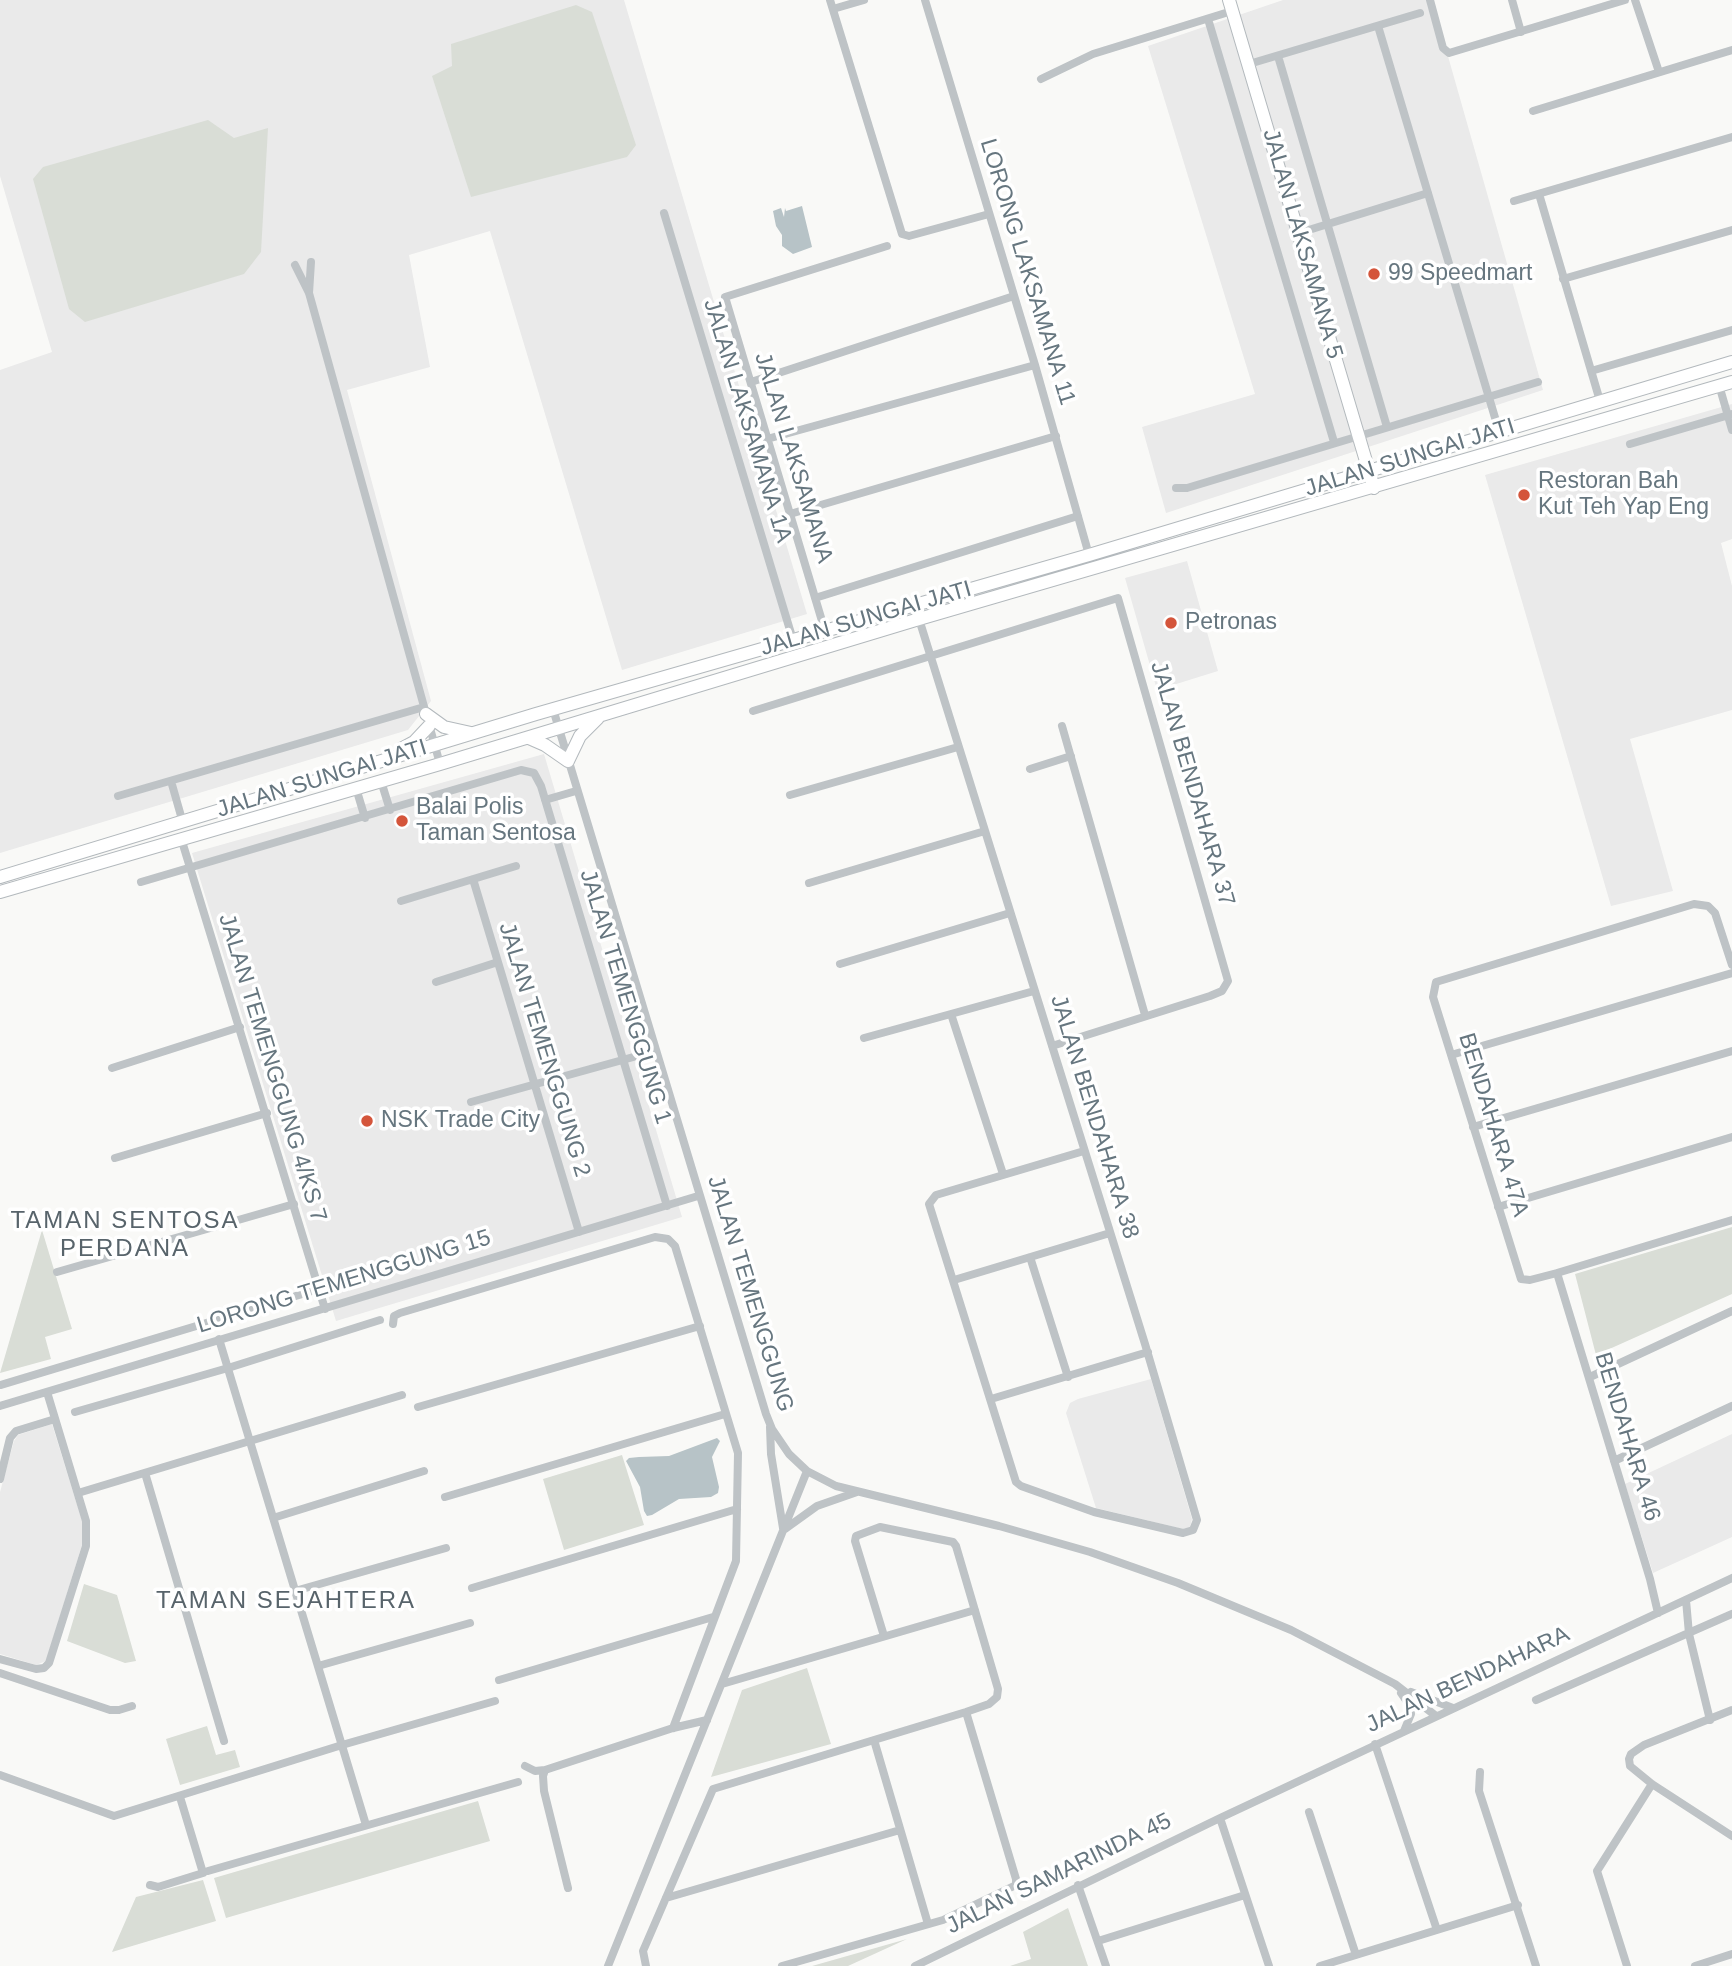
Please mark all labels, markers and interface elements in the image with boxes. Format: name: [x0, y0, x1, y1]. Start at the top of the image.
street label: JALAN LAKSAMANA 5: [1256, 126, 1348, 362]
street label: LORONG LAKSAMANA 11: [973, 136, 1081, 408]
place label: 99 Speedmart: [1388, 260, 1532, 288]
marker: 99 Speedmart: [1366, 266, 1382, 282]
street label: JALAN LAKSAMANA 1A: [697, 296, 797, 546]
street label: JALAN LAKSAMANA: [748, 349, 838, 567]
street label: JALAN SUNGAI JATI: [1302, 413, 1518, 503]
place label: Restoran Bah Kut Teh Yap Eng: [1538, 468, 1709, 522]
marker: Restoran Bah Kut Teh Yap Eng: [1516, 487, 1532, 503]
street label: JALAN SUNGAI JATI: [757, 576, 975, 662]
place label: Petronas: [1185, 609, 1277, 637]
marker: Petronas: [1163, 615, 1179, 631]
street label: JALAN BENDAHARA 37: [1144, 659, 1240, 909]
street label: JALAN SUNGAI JATI: [214, 734, 430, 824]
place label: Balai Polis Taman Sentosa: [416, 794, 576, 848]
marker: Balai Polis Taman Sentosa: [394, 813, 410, 829]
street label: JALAN TEMENGGUNG 1: [573, 866, 677, 1128]
street label: JALAN TEMENGGUNG 4/KS 7: [212, 911, 332, 1225]
street label: JALAN TEMENGGUNG 2: [492, 919, 596, 1181]
street label: JALAN BENDAHARA 38: [1044, 992, 1144, 1242]
street label: BENDAHARA 47A: [1452, 1030, 1534, 1220]
place label: NSK Trade City: [381, 1107, 540, 1135]
marker: NSK Trade City: [359, 1113, 375, 1129]
street label: JALAN TEMENGGUNG: [701, 1173, 799, 1415]
district label: TAMAN SENTOSA PERDANA: [12, 1207, 238, 1263]
street label: LORONG TEMENGGUNG 15: [194, 1224, 494, 1340]
street label: BENDAHARA 46: [1588, 1349, 1666, 1525]
district label: TAMAN SEJAHTERA: [158, 1587, 414, 1615]
street label: JALAN BENDAHARA: [1362, 1621, 1574, 1739]
street label: JALAN SAMARINDA 45: [942, 1808, 1176, 1940]

